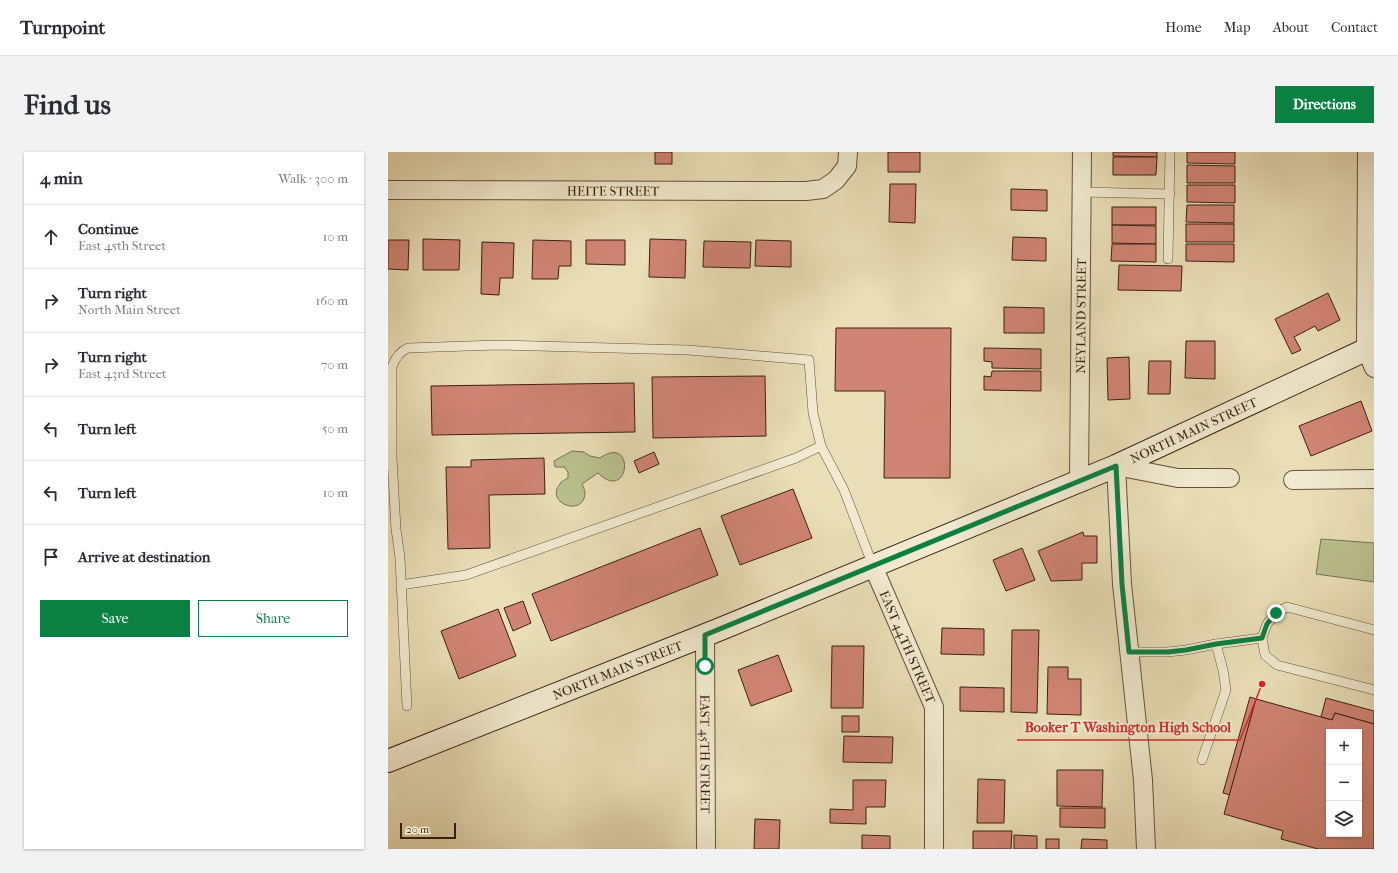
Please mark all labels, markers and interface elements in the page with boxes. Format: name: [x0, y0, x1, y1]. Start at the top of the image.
text: Turnpoint: [20, 17, 105, 39]
text: Home: [1165, 19, 1202, 36]
text: Map: [1224, 19, 1251, 36]
text: About: [1273, 19, 1309, 36]
text: Contact: [1331, 19, 1378, 36]
button: Directions: [1275, 86, 1374, 123]
text: Find us: [24, 88, 111, 121]
text: 4 min: [40, 168, 83, 188]
text: Walk · 300 m: [278, 171, 348, 186]
street label: HEITE STREET: [567, 183, 659, 199]
text: Continue: [78, 220, 138, 238]
icon: ahead: [40, 226, 62, 248]
text: 10 m: [323, 229, 348, 244]
text: East 45th Street: [78, 238, 166, 253]
street label: NEYLAND STREET: [1073, 258, 1089, 374]
text: Turn right: [78, 284, 147, 302]
icon: right: [40, 290, 62, 312]
text: 160 m: [316, 293, 348, 308]
text: North Main Street: [78, 302, 181, 317]
text: Turn right: [78, 348, 147, 366]
icon: right: [40, 354, 62, 376]
text: 70 m: [321, 357, 348, 372]
text: East 43rd Street: [78, 366, 167, 381]
street label: NORTH MAIN STREET: [1128, 394, 1260, 466]
icon: left: [40, 418, 62, 440]
text: Turn left: [78, 420, 136, 438]
text: 50 m: [322, 421, 348, 436]
icon: left: [40, 482, 62, 504]
text: Turn left: [78, 484, 136, 502]
text: 10 m: [323, 485, 348, 500]
icon: arrive: [40, 546, 62, 568]
text: Arrive at destination: [78, 548, 210, 566]
street label: EAST 44TH STREET: [876, 588, 939, 706]
button: Save: [40, 600, 190, 637]
button: Share: [198, 600, 348, 637]
route end: [1267, 604, 1285, 622]
street label: NORTH MAIN STREET: [551, 638, 685, 703]
route start: [696, 657, 714, 675]
street label: EAST 45TH STREET: [697, 694, 713, 814]
callout: Booker T Washington High School: [1017, 714, 1240, 740]
text: Booker T Washington High School: [1025, 719, 1231, 736]
map controls: [1326, 729, 1362, 837]
button: +: [1326, 729, 1362, 765]
button: −: [1326, 765, 1362, 801]
button: layers: [1326, 801, 1362, 837]
scale bar: [400, 821, 456, 840]
text: 20 m: [406, 823, 429, 836]

